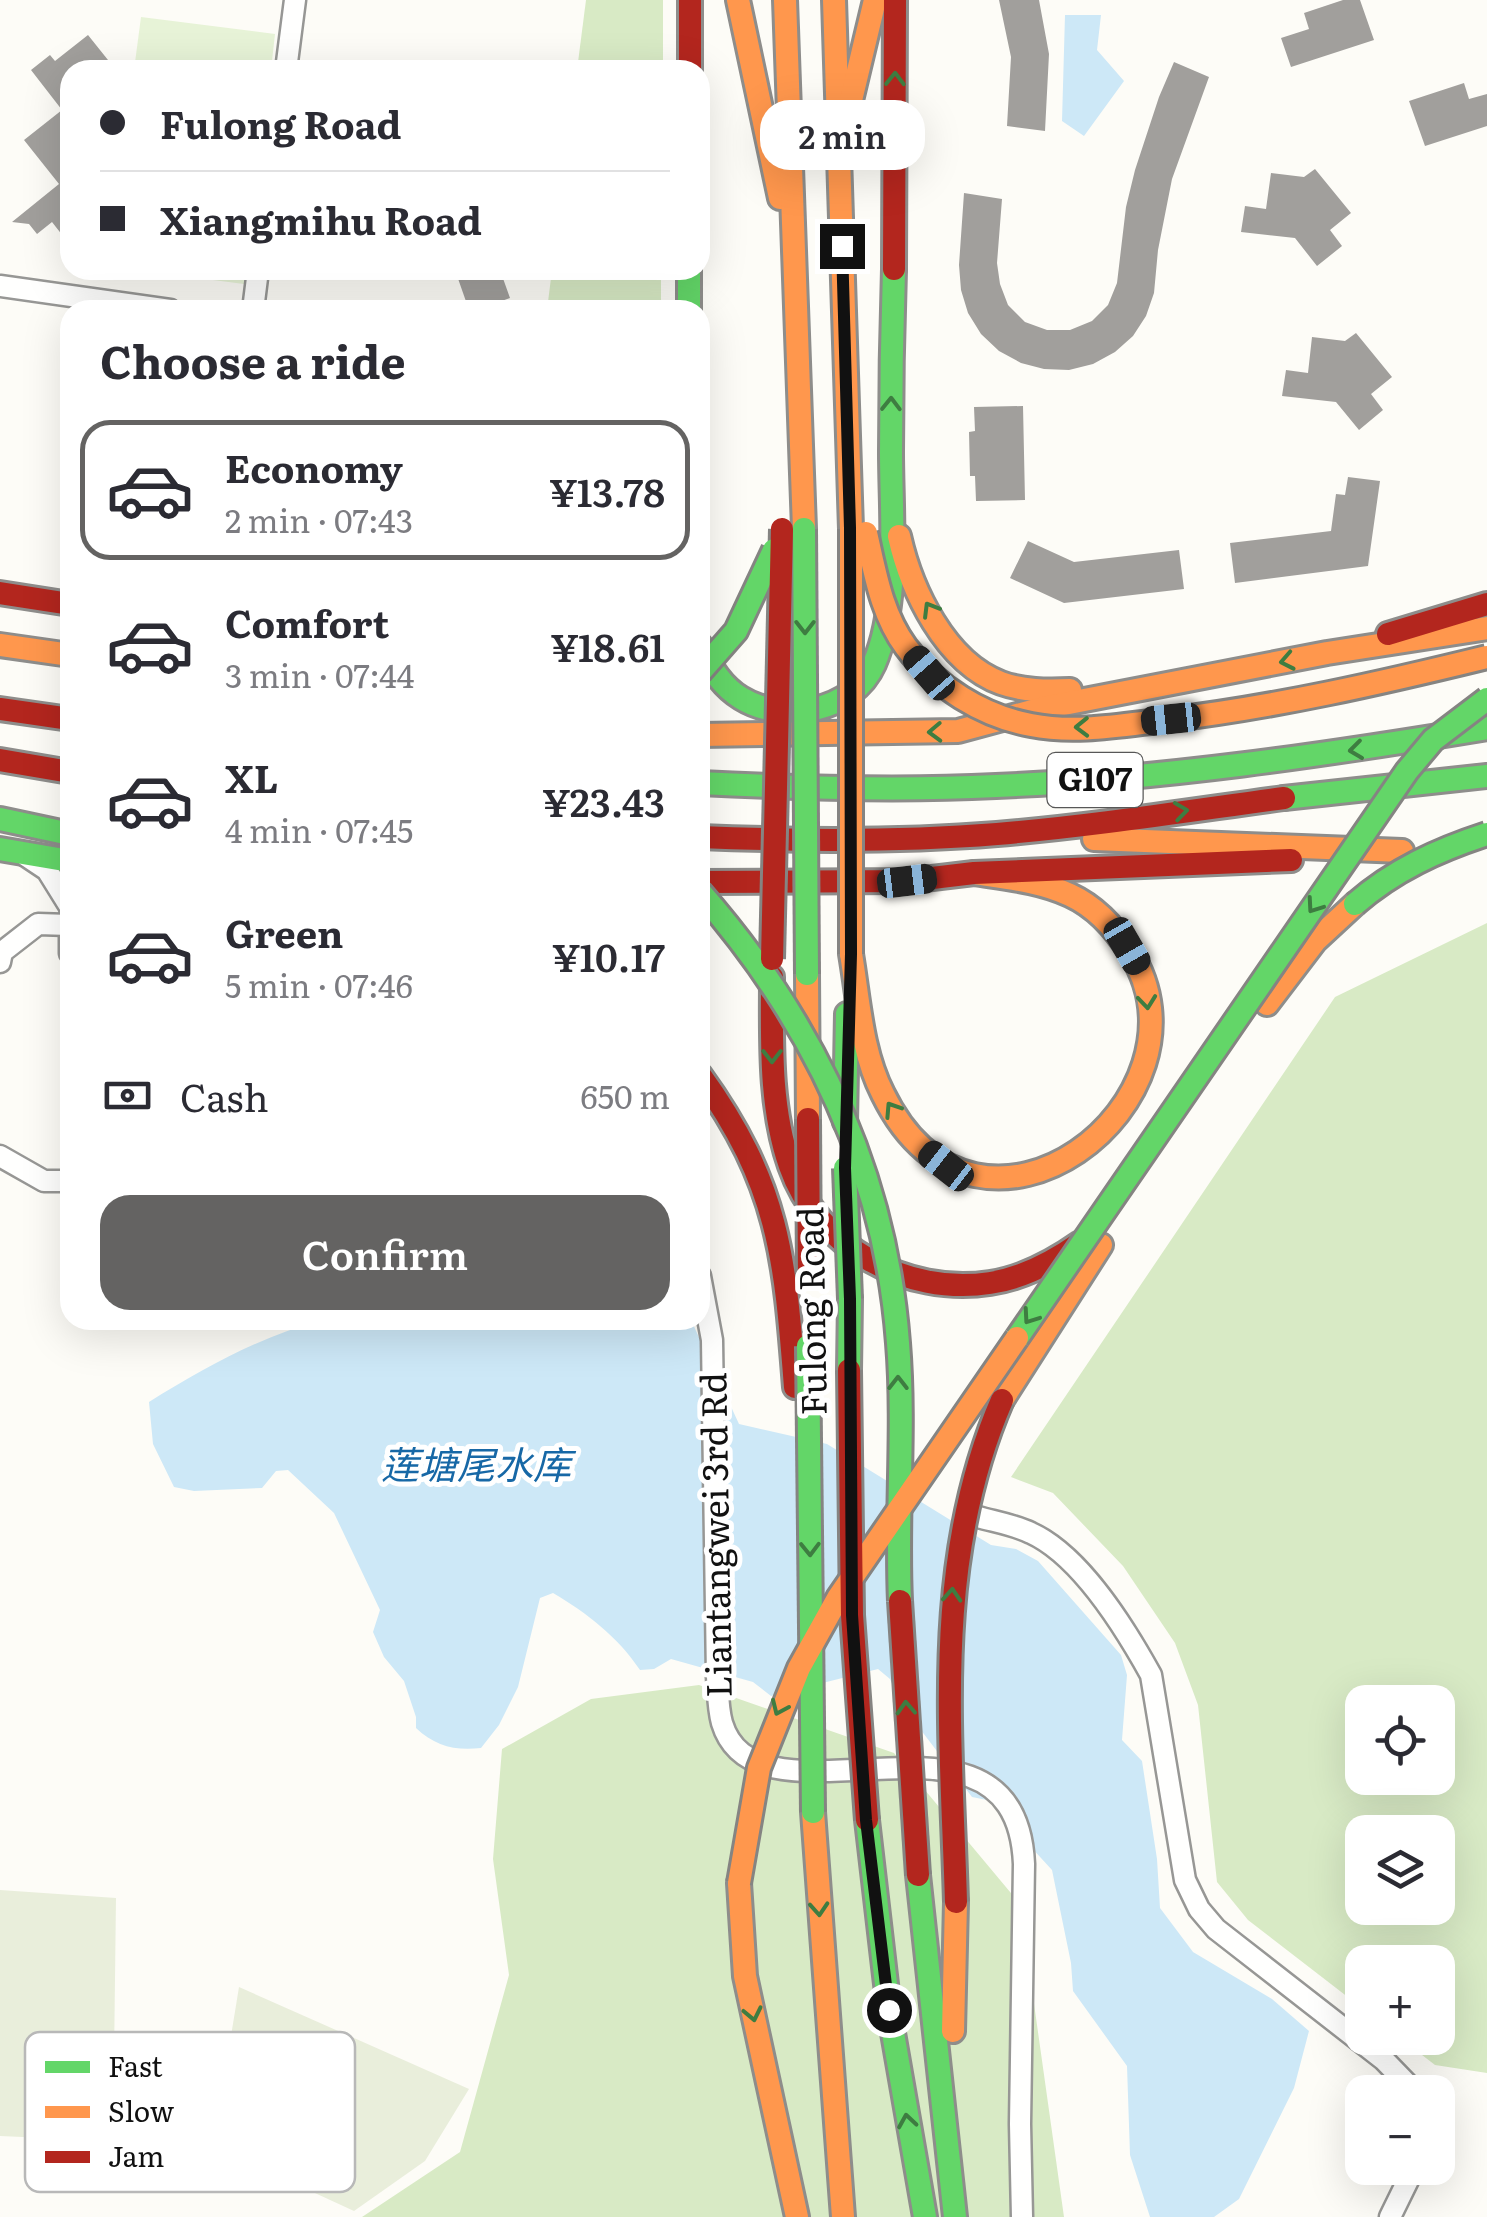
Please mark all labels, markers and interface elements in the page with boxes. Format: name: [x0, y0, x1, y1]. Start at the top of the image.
one-way arrow: [884, 70, 905, 86]
text: Fulong Road: [160, 94, 402, 151]
callout: 2 min: [760, 101, 924, 171]
text: 2 min: [799, 111, 886, 159]
text: Xiangmihu Road: [160, 190, 482, 247]
route end: [820, 224, 865, 269]
text: Choose a ride: [100, 326, 406, 393]
one-way arrow: [880, 395, 902, 410]
text: Economy: [225, 438, 403, 495]
icon: car: [105, 445, 195, 535]
text: ¥13.78: [549, 462, 665, 519]
text: 2 min · 07:43: [225, 495, 413, 543]
text: Comfort: [225, 593, 389, 650]
icon: car: [105, 600, 195, 690]
one-way arrow: [923, 602, 942, 620]
text: ¥18.61: [550, 617, 665, 674]
one-way arrow: [794, 619, 815, 635]
car: [898, 641, 960, 705]
one-way arrow: [1279, 649, 1296, 670]
text: 3 min · 07:44: [225, 650, 414, 698]
car: [1140, 701, 1202, 737]
one-way arrow: [1073, 716, 1088, 738]
one-way arrow: [926, 721, 942, 742]
one-way arrow: [1348, 738, 1365, 759]
text: XL: [225, 748, 278, 805]
road number: G107: [1048, 753, 1142, 807]
icon: car: [105, 755, 195, 845]
text: ¥23.43: [542, 772, 665, 829]
one-way arrow: [1173, 801, 1189, 822]
text: 4 min · 07:45: [225, 805, 413, 853]
car: [875, 862, 939, 900]
one-way arrow: [1308, 894, 1326, 913]
text: Green: [225, 903, 343, 960]
icon: car: [105, 910, 195, 1000]
car: [1099, 913, 1155, 979]
text: ¥10.17: [552, 927, 665, 984]
text: 5 min · 07:46: [225, 960, 413, 1008]
one-way arrow: [1136, 994, 1157, 1010]
one-way arrow: [761, 1050, 783, 1065]
text: Cash: [180, 1067, 269, 1124]
icon: cash: [100, 1068, 155, 1123]
text: 650 m: [581, 1071, 670, 1119]
one-way arrow: [885, 1101, 904, 1119]
car: [913, 1136, 979, 1196]
button: Confirm: [100, 1195, 670, 1310]
street label: Fulong Road: [782, 1206, 838, 1416]
one-way arrow: [1024, 1306, 1042, 1325]
street label: Liantangwei 3rd Rd: [685, 1372, 743, 1698]
one-way arrow: [887, 1374, 909, 1390]
water label: 莲塘尾水库: [381, 1434, 577, 1491]
one-way arrow: [799, 1542, 821, 1557]
one-way arrow: [941, 1586, 962, 1602]
map controls: [1345, 1685, 1455, 2185]
button: locate: [1345, 1685, 1455, 1795]
one-way arrow: [771, 1698, 791, 1716]
one-way arrow: [896, 1699, 917, 1715]
button: layers: [1345, 1815, 1455, 1925]
one-way arrow: [807, 1901, 829, 1917]
button: +: [1345, 1945, 1455, 2055]
route start: [867, 1988, 912, 2033]
one-way arrow: [741, 2005, 762, 2022]
legend: [25, 2032, 355, 2192]
text: Fast: [108, 2044, 163, 2086]
button: −: [1345, 2075, 1455, 2185]
text: Slow: [108, 2089, 174, 2131]
one-way arrow: [897, 2113, 918, 2129]
text: Jam: [108, 2134, 164, 2176]

